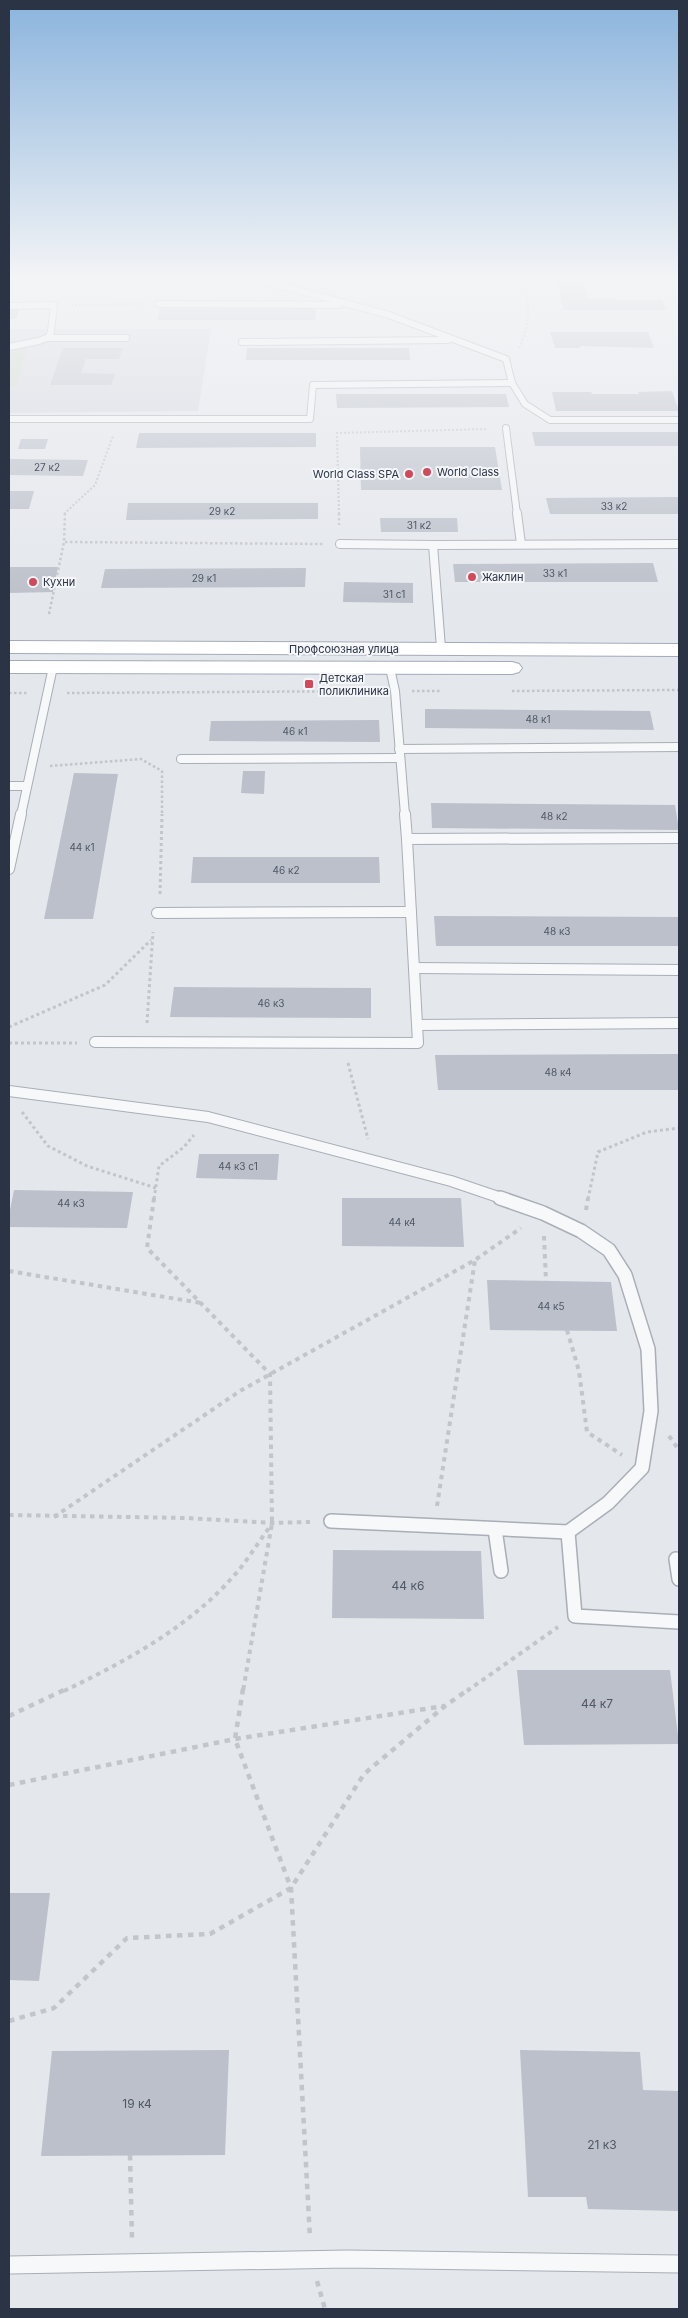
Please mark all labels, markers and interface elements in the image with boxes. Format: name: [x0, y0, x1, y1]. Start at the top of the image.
house number: 27 к2: [34, 461, 60, 473]
place label: World Class: [437, 465, 499, 479]
marker: World Class: [421, 466, 433, 478]
place label: World Class SPA: [313, 467, 399, 481]
marker: World Class SPA: [403, 468, 415, 480]
house number: 33 к2: [601, 500, 627, 512]
house number: 29 к2: [209, 505, 235, 517]
house number: 31 к2: [407, 519, 431, 531]
house number: 33 к1: [543, 567, 567, 579]
place label: Жаклин: [482, 570, 523, 584]
marker: Жаклин: [466, 571, 478, 583]
house number: 29 к1: [192, 572, 216, 584]
place label: Кухни: [43, 575, 75, 589]
marker: Кухни: [27, 576, 39, 588]
house number: 31 с1: [383, 588, 405, 600]
street label: Профсоюзная улица: [289, 642, 399, 656]
place label: Детская поликлиника: [319, 671, 389, 698]
marker: Детская поликлиника: [303, 678, 315, 690]
house number: 48 к1: [526, 713, 550, 725]
house number: 46 к1: [283, 725, 307, 737]
house number: 48 к2: [541, 810, 567, 822]
house number: 44 к1: [69, 841, 95, 853]
house number: 46 к2: [273, 864, 300, 876]
house number: 48 к3: [543, 925, 571, 937]
house number: 46 к3: [257, 997, 285, 1009]
house number: 48 к4: [545, 1066, 571, 1078]
house number: 44 к3 с1: [218, 1160, 258, 1172]
house number: 44 к3: [57, 1197, 85, 1209]
house number: 44 к4: [388, 1216, 416, 1228]
house number: 44 к5: [537, 1300, 565, 1312]
house number: 44 к6: [392, 1578, 424, 1593]
house number: 44 к7: [581, 1696, 613, 1711]
house number: 19 к4: [122, 2096, 152, 2111]
house number: 21 к3: [587, 2137, 617, 2152]

